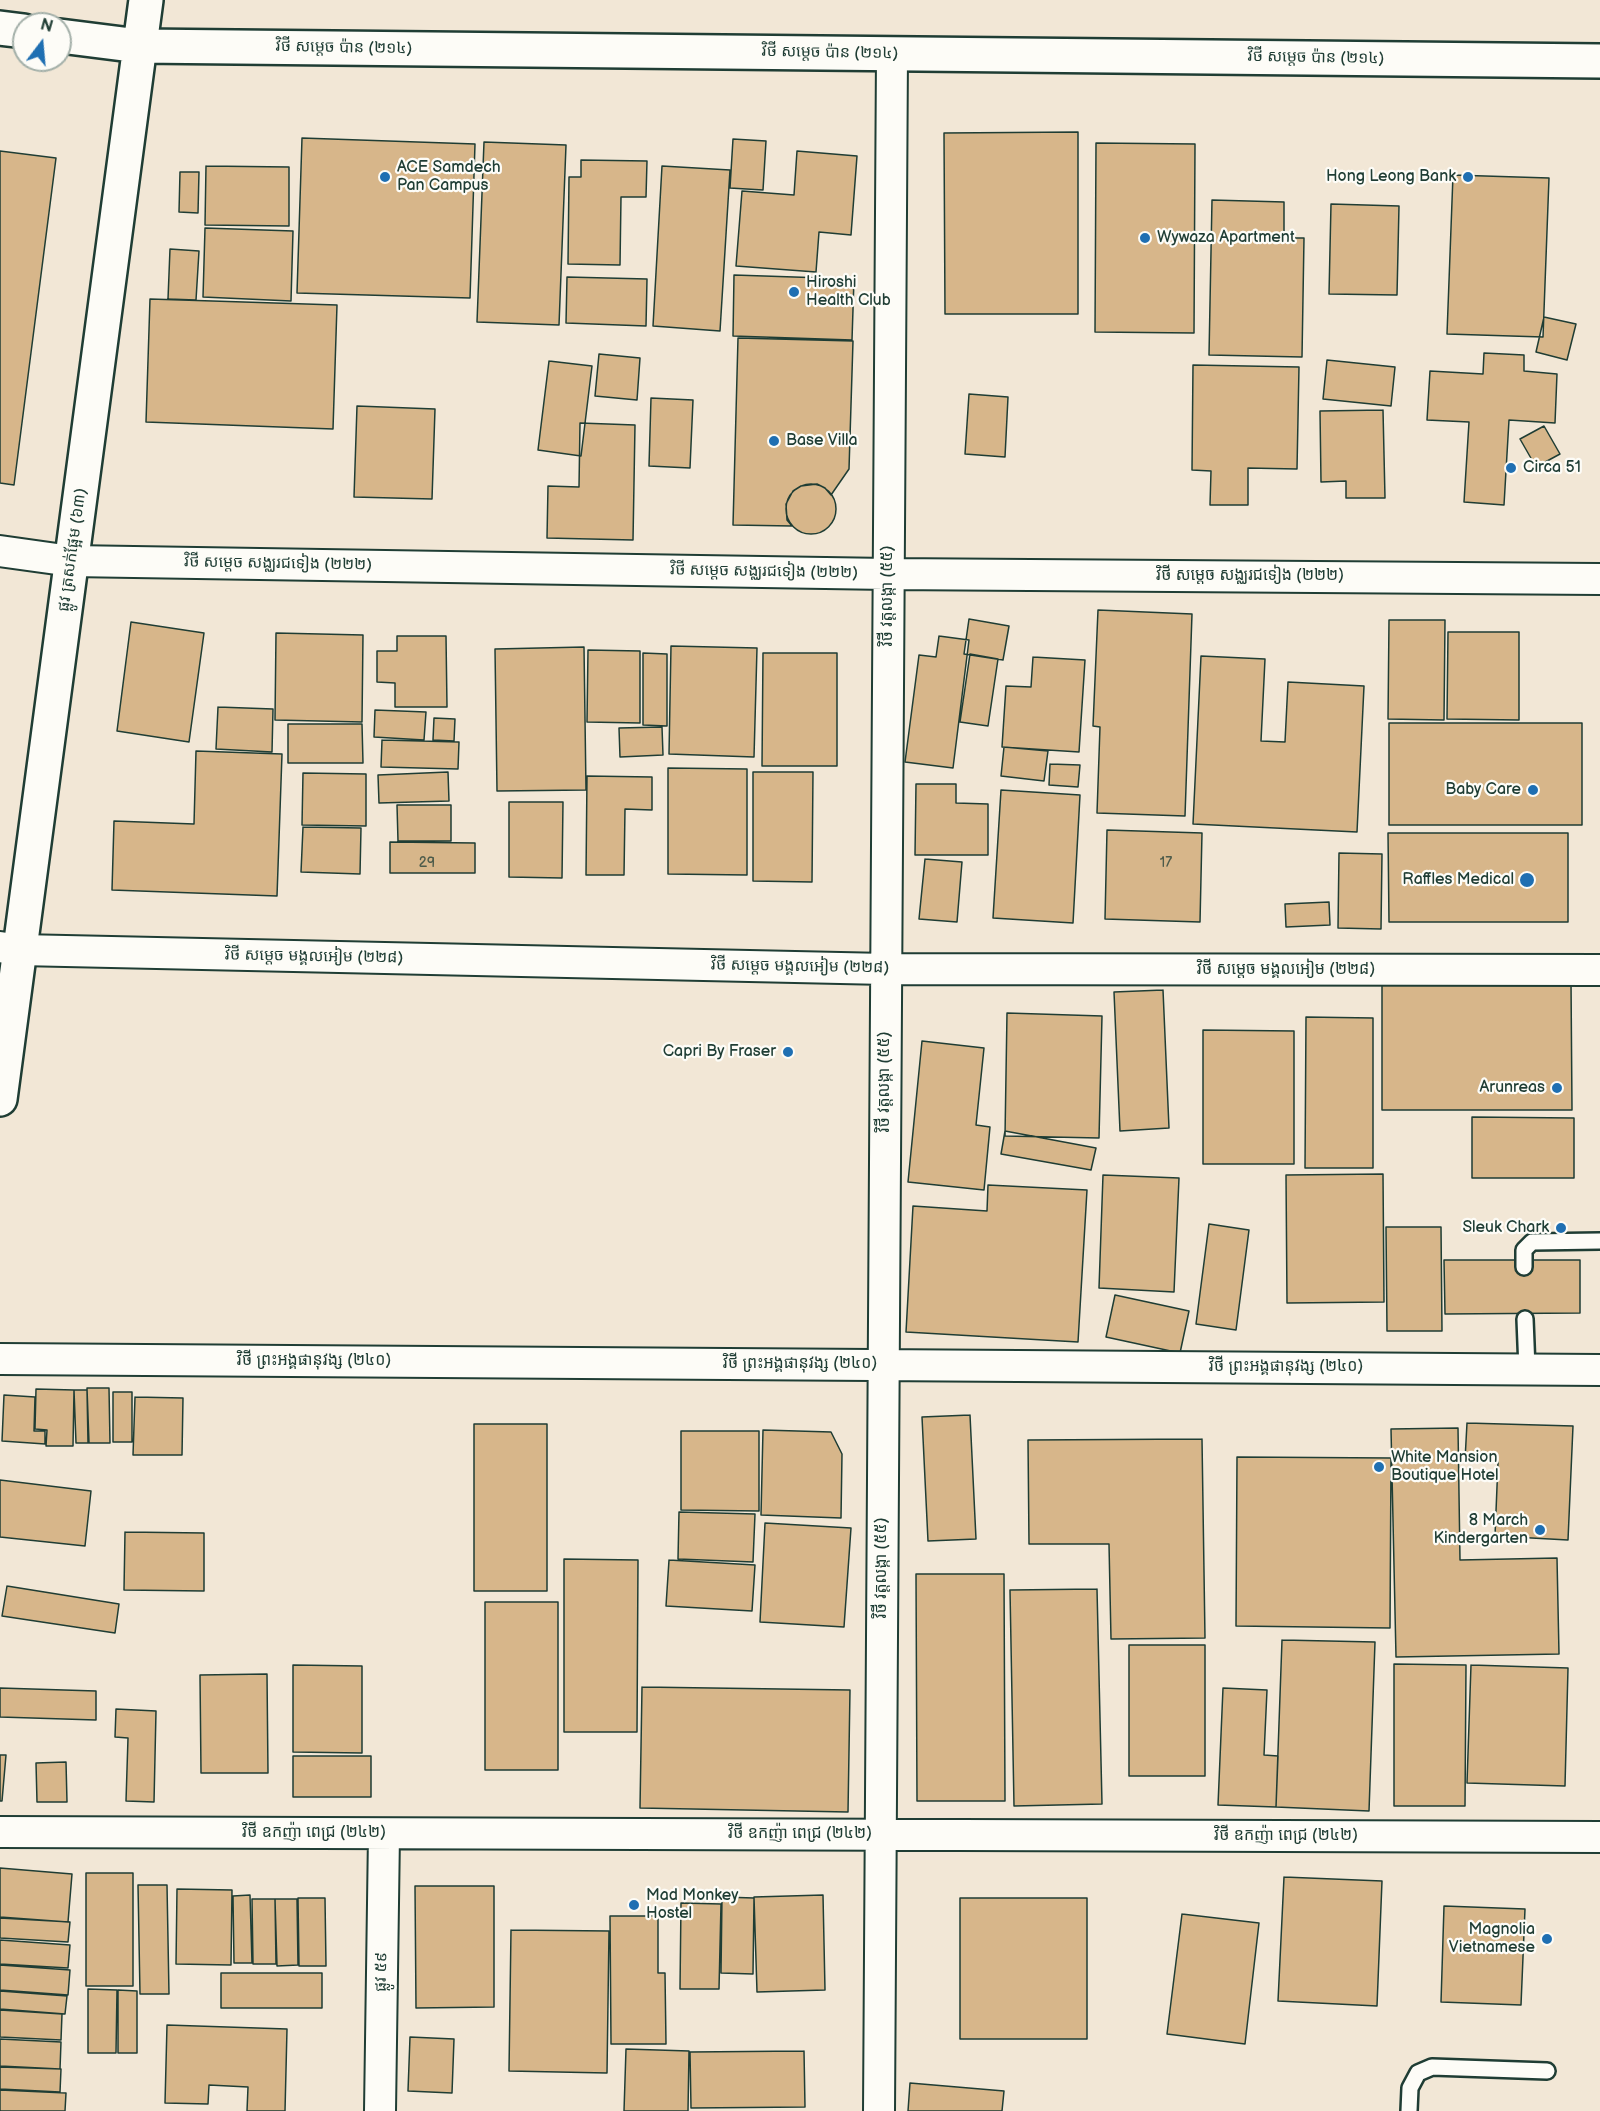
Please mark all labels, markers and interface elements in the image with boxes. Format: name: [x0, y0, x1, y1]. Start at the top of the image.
north arrow: [12, 12, 72, 72]
text: N: [38, 15, 55, 37]
street label: វិថី សម្តេច ប៉ាន (២១៤): [275, 37, 413, 59]
street label: វិថី សម្តេច ប៉ាន (២១៤): [761, 42, 899, 64]
street label: វិថី សម្តេច ប៉ាន (២១៤): [1247, 47, 1385, 69]
place label: ACE Samdech Pan Campus: [397, 158, 501, 196]
place label: Hong Leong Bank: [1326, 167, 1456, 187]
marker: ACE Samdech Pan Campus: [378, 170, 392, 184]
marker: Hong Leong Bank: [1461, 170, 1475, 184]
place label: Wywaza Apartment: [1157, 228, 1295, 248]
marker: Wywaza Apartment: [1138, 231, 1152, 245]
place label: Hiroshi Health Club: [806, 273, 891, 311]
marker: Hiroshi Health Club: [787, 285, 801, 299]
place label: Base Villa: [786, 431, 857, 451]
marker: Base Villa: [767, 434, 781, 448]
place label: Circa 51: [1523, 458, 1581, 478]
marker: Circa 51: [1504, 461, 1518, 475]
street label: ផ្លូវ ត្រសក់ផ្អែម (៦៣): [55, 487, 91, 613]
street label: វិថី វត្តលង្កា (៥៥): [878, 545, 898, 647]
street label: វិថី សម្តេច សង្ឈរជទៀង (២២២): [184, 553, 372, 575]
street label: វិថី សម្តេច សង្ឈរជទៀង (២២២): [670, 561, 858, 583]
street label: វិថី សម្តេច សង្ឈរជទៀង (២២២): [1156, 566, 1344, 586]
place label: Baby Care: [1445, 780, 1521, 800]
marker: Baby Care: [1526, 783, 1540, 797]
house number: 29: [419, 855, 435, 871]
house number: 17: [1160, 855, 1172, 871]
place label: Raffles Medical: [1402, 870, 1514, 890]
marker: Raffles Medical: [1518, 871, 1536, 889]
street label: វិថី សម្តេច មង្គលអៀម (២២៨): [225, 946, 403, 968]
street label: វិថី សម្តេច មង្គលអៀម (២២៨): [711, 956, 889, 978]
street label: វិថី សម្តេច មង្គលអៀម (២២៨): [1197, 960, 1375, 980]
street label: វិថី វត្តលង្កា (៥៥): [875, 1031, 895, 1133]
place label: Capri By Fraser: [663, 1042, 776, 1062]
marker: Capri By Fraser: [781, 1045, 795, 1059]
place label: Arunreas: [1480, 1078, 1545, 1098]
marker: Arunreas: [1550, 1081, 1564, 1095]
place label: Sleuk Chark: [1462, 1218, 1549, 1238]
marker: Sleuk Chark: [1554, 1221, 1568, 1235]
street label: វិថី ព្រះអង្គផានុវង្ស (២៤០): [237, 1351, 391, 1371]
street label: វិថី ព្រះអង្គផានុវង្ស (២៤០): [723, 1354, 877, 1374]
street label: វិថី ព្រះអង្គផានុវង្ស (២៤០): [1209, 1357, 1363, 1377]
place label: White Mansion Boutique Hotel: [1391, 1448, 1499, 1486]
marker: White Mansion Boutique Hotel: [1372, 1460, 1386, 1474]
place label: 8 March Kindergarten: [1434, 1511, 1528, 1549]
street label: វិថី វត្តលង្កា (៥៥): [872, 1517, 892, 1619]
marker: 8 March Kindergarten: [1533, 1523, 1547, 1537]
street label: វិថី ឧកញ៉ា ពេជ្រ (២៤២): [242, 1823, 386, 1843]
street label: វិថី ឧកញ៉ា ពេជ្រ (២៤២): [728, 1824, 872, 1844]
street label: វិថី ឧកញ៉ា ពេជ្រ (២៤២): [1214, 1826, 1358, 1846]
place label: Mad Monkey Hostel: [646, 1886, 738, 1924]
marker: Mad Monkey Hostel: [627, 1898, 641, 1912]
place label: Magnolia Vietnamese: [1449, 1920, 1535, 1958]
marker: Magnolia Vietnamese: [1540, 1932, 1554, 1946]
street label: ផ្លូវ ៥៩: [372, 1952, 392, 1992]

